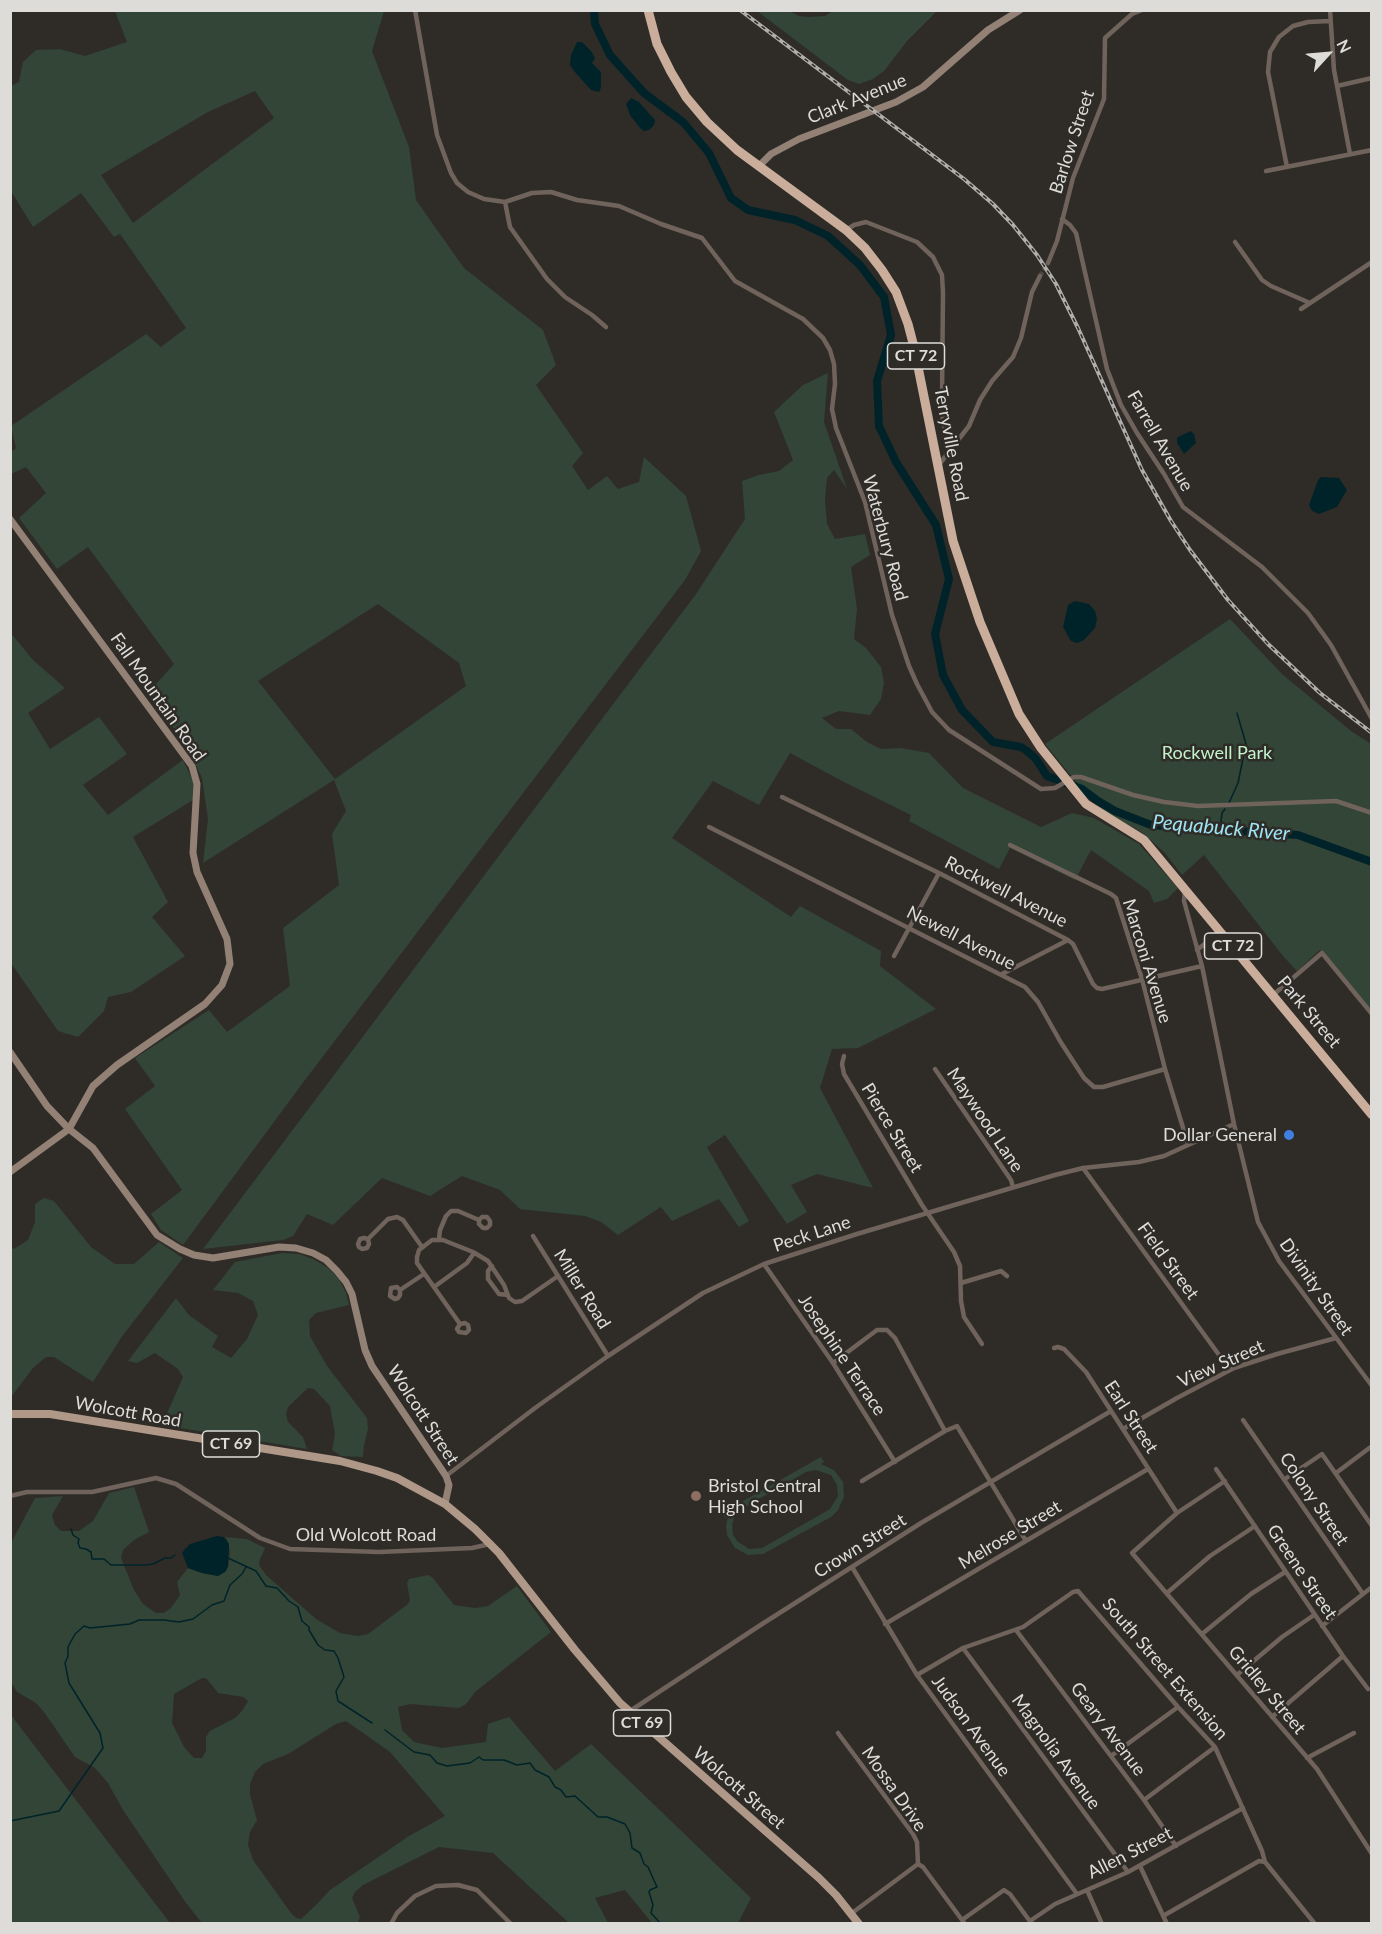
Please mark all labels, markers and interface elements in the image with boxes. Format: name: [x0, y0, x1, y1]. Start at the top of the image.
north arrow: [1298, 24, 1358, 84]
text: N: [1333, 36, 1356, 56]
street label: Clark Avenue: [804, 69, 910, 129]
street label: Barlow Street: [1045, 88, 1099, 196]
road number: CT 72: [888, 343, 944, 369]
street label: Terryville Road: [929, 385, 973, 503]
street label: Farrell Avenue: [1122, 387, 1198, 495]
street label: Waterbury Road: [858, 473, 912, 603]
street label: Fall Mountain Road: [106, 629, 210, 765]
park label: Rockwell Park: [1162, 742, 1272, 764]
water label: Pequabuck River: [1151, 810, 1291, 846]
street label: Rockwell Avenue: [941, 852, 1071, 932]
street label: Marconi Avenue: [1118, 896, 1176, 1026]
street label: Newell Avenue: [903, 901, 1019, 975]
road number: CT 72: [1204, 933, 1262, 959]
street label: Park Street: [1273, 972, 1345, 1052]
street label: Maywood Lane: [942, 1064, 1028, 1176]
street label: Pierce Street: [857, 1079, 927, 1177]
place label: Dollar General: [1163, 1124, 1277, 1146]
marker: Dollar General: [1282, 1128, 1296, 1142]
street label: Peck Lane: [771, 1211, 853, 1257]
street label: Field Street: [1133, 1218, 1203, 1304]
street label: Divinity Street: [1275, 1234, 1357, 1340]
street label: Miller Road: [549, 1245, 615, 1333]
street label: Josephine Terrace: [794, 1290, 890, 1420]
street label: View Street: [1175, 1335, 1267, 1393]
street label: Wolcott Street: [383, 1361, 463, 1469]
street label: Earl Street: [1100, 1377, 1162, 1457]
street label: Wolcott Road: [73, 1392, 183, 1432]
road number: CT 69: [202, 1431, 260, 1457]
street label: Colony Street: [1275, 1448, 1353, 1550]
place label: Bristol Central High School: [708, 1475, 821, 1518]
marker: Bristol Central High School: [689, 1489, 703, 1503]
street label: Melrose Street: [955, 1496, 1065, 1574]
street label: Crown Street: [810, 1509, 910, 1583]
street label: Greene Street: [1262, 1520, 1342, 1624]
street label: Old Wolcott Road: [296, 1524, 436, 1546]
street label: South Street Extension: [1098, 1594, 1232, 1744]
street label: Gridley Street: [1224, 1641, 1310, 1739]
street label: Judson Avenue: [927, 1671, 1015, 1781]
street label: Geary Avenue: [1066, 1678, 1150, 1780]
street label: Magnolia Avenue: [1007, 1690, 1105, 1814]
road number: CT 69: [614, 1710, 670, 1736]
street label: Wolcott Street: [689, 1742, 789, 1834]
street label: Mossa Drive: [857, 1742, 931, 1836]
street label: Allen Street: [1084, 1822, 1176, 1884]

